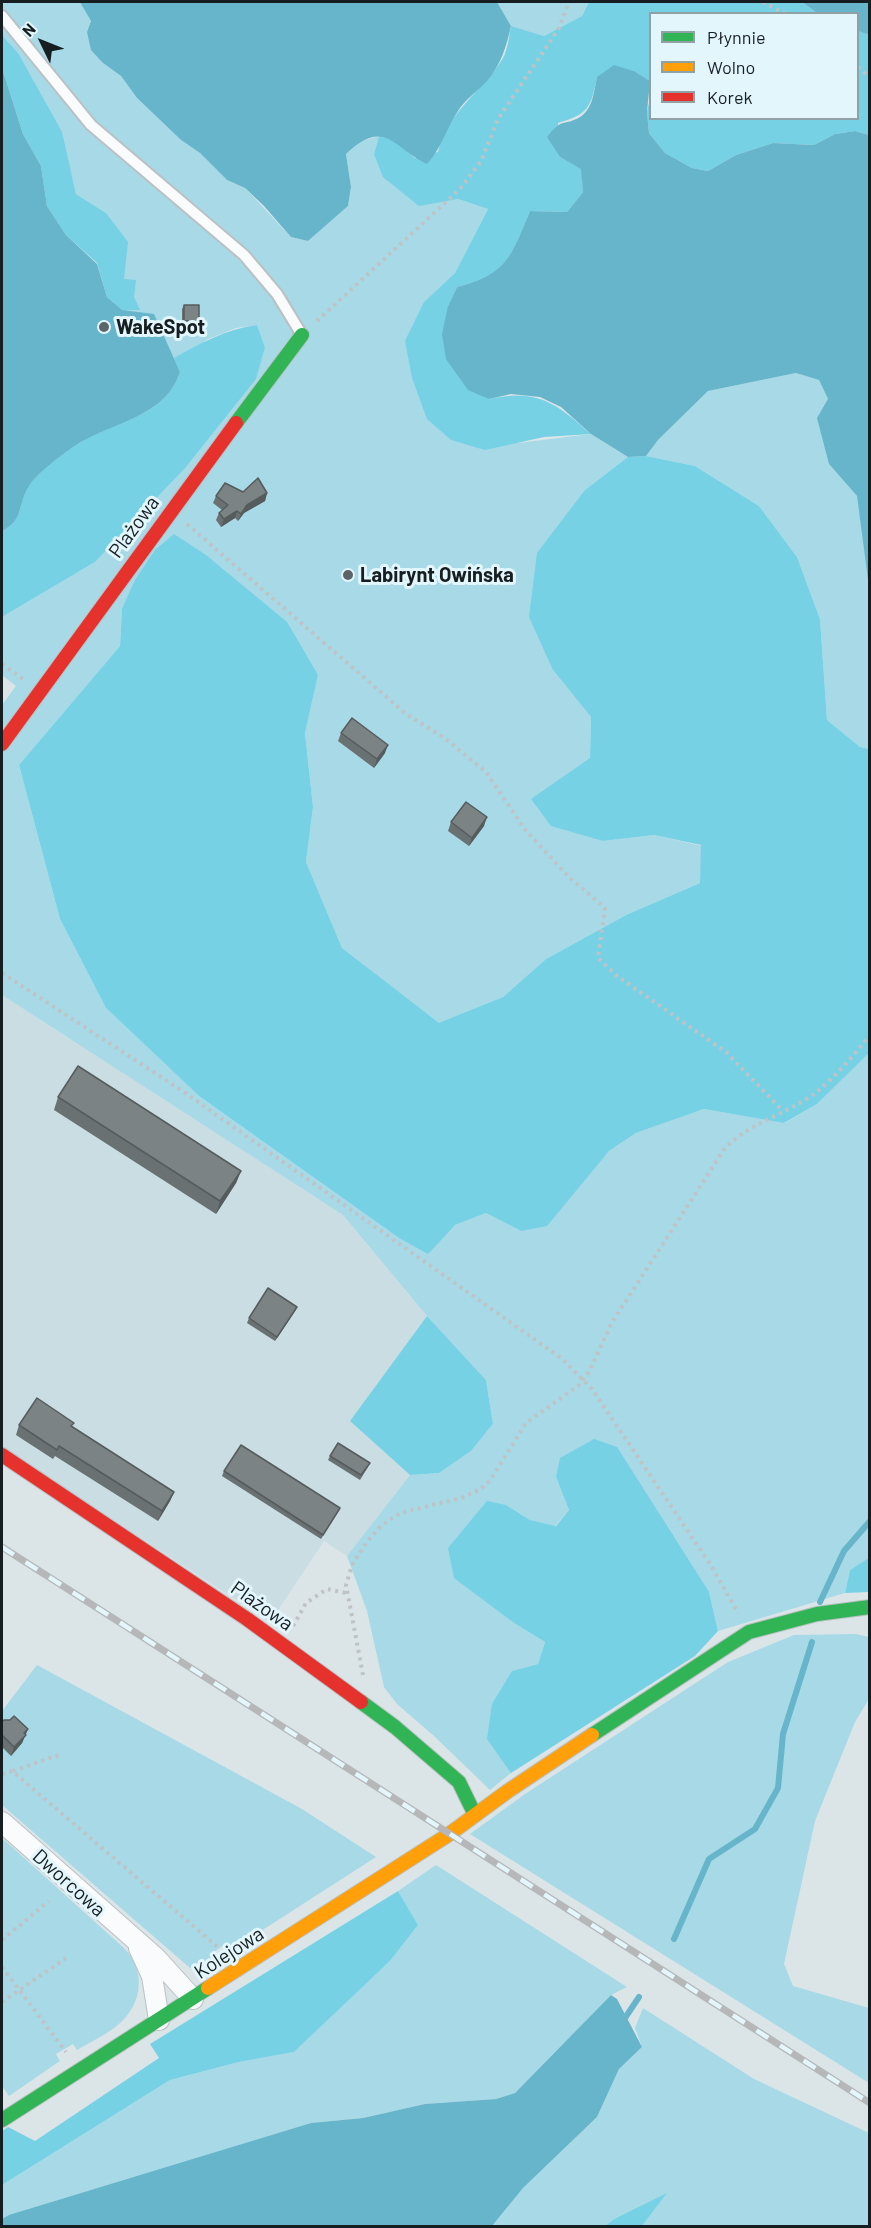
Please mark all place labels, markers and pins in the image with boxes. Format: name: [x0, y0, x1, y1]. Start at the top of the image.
place label: WakeSpot: [116, 315, 205, 339]
marker: WakeSpot: [97, 320, 111, 334]
place label: Labirynt Owińska: [360, 563, 514, 587]
marker: Labirynt Owińska: [341, 568, 355, 582]

